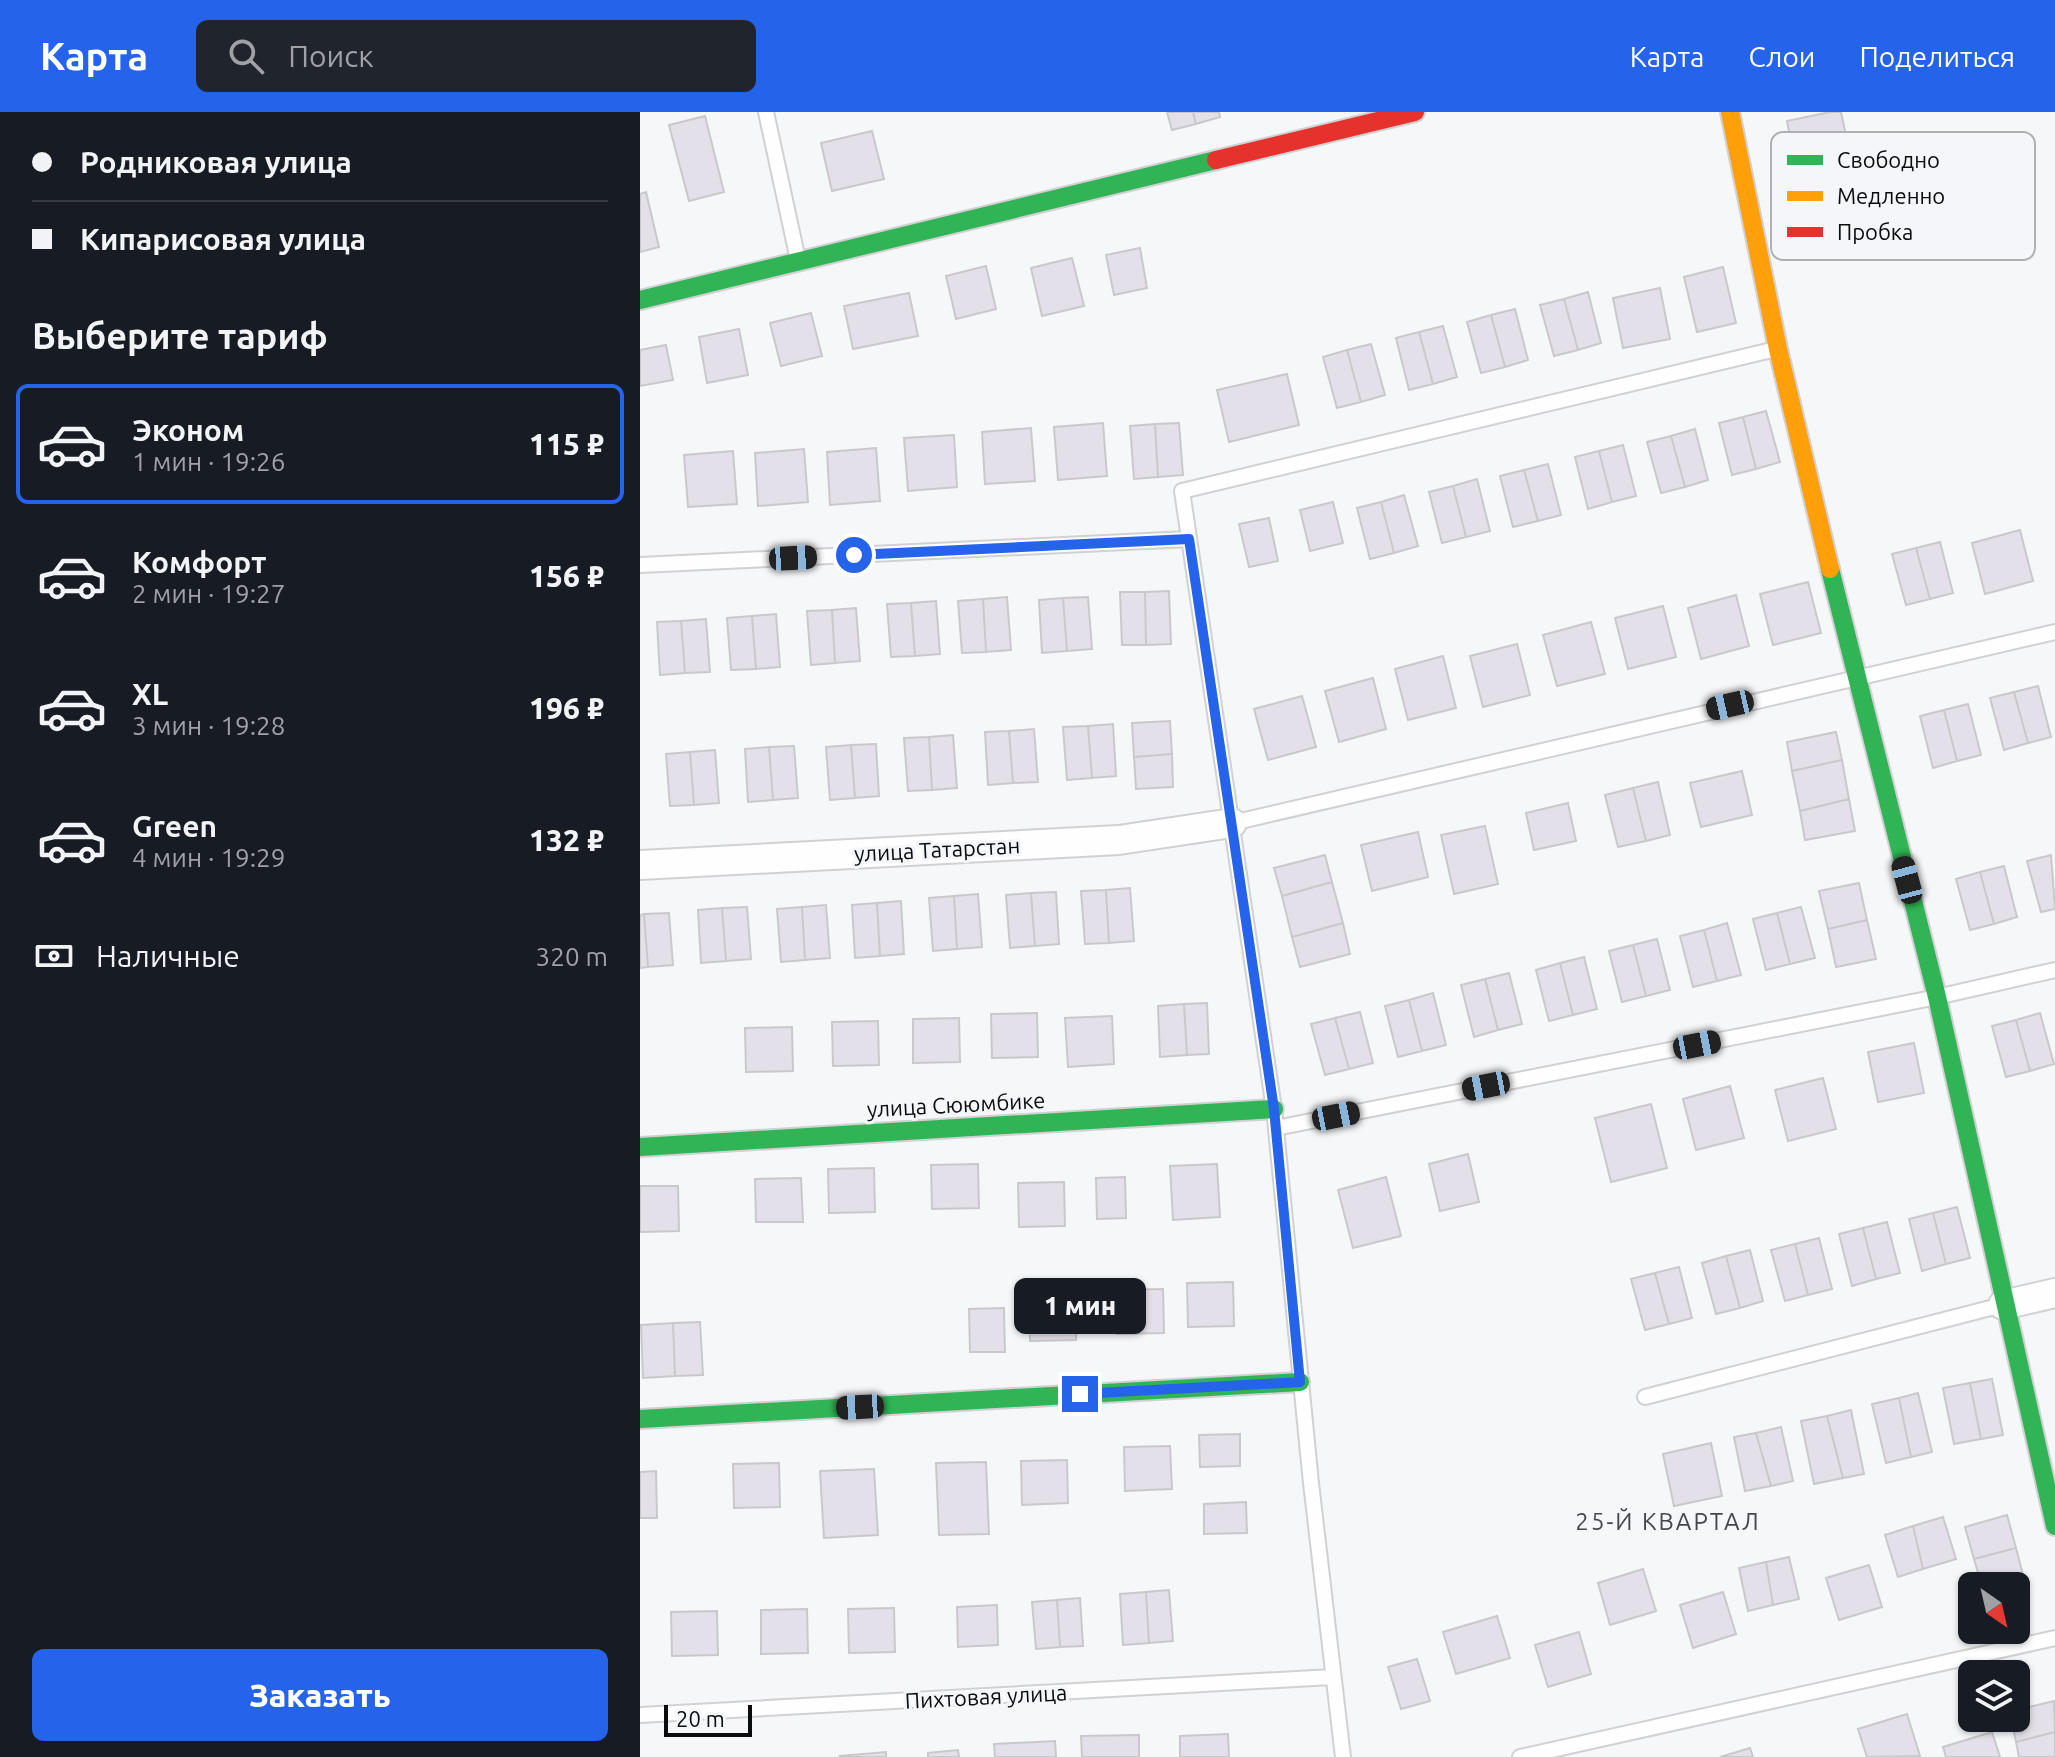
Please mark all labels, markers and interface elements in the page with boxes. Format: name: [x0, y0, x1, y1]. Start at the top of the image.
search box: [196, 20, 756, 92]
icon: search: [224, 34, 268, 78]
text: Карта: [40, 35, 148, 77]
text: Поиск: [288, 39, 374, 73]
text: Карта: [1630, 41, 1704, 72]
text: Слои: [1748, 41, 1815, 72]
text: Поделиться: [1859, 41, 2015, 72]
legend: [1771, 132, 2035, 260]
text: Родниковая улица: [80, 145, 352, 179]
text: Свободно: [1837, 147, 1940, 172]
text: Медленно: [1837, 183, 1945, 208]
text: Пробка: [1837, 219, 1913, 244]
text: Кипарисовая улица: [80, 222, 366, 256]
text: Выберите тариф: [32, 315, 328, 356]
icon: car: [36, 408, 108, 480]
text: Эконом: [132, 413, 244, 447]
text: 115 ₽: [529, 427, 604, 461]
text: 1 мин · 19:26: [132, 447, 285, 476]
route start: [836, 537, 872, 573]
icon: car: [36, 540, 108, 612]
text: Комфорт: [132, 545, 266, 579]
car: [768, 545, 818, 571]
text: 156 ₽: [529, 559, 604, 593]
text: 2 мин · 19:27: [132, 579, 285, 608]
icon: car: [36, 672, 108, 744]
text: XL: [132, 677, 168, 711]
car: [1704, 688, 1756, 722]
text: 196 ₽: [529, 691, 604, 725]
text: 3 мин · 19:28: [132, 711, 285, 740]
icon: car: [36, 804, 108, 876]
text: Green: [132, 809, 217, 843]
text: 132 ₽: [529, 823, 604, 857]
street label: улица Татарстан: [853, 832, 1021, 866]
text: 4 мин · 19:29: [132, 843, 285, 872]
car: [1889, 854, 1925, 906]
icon: cash: [32, 934, 76, 978]
text: Наличные: [96, 939, 240, 973]
text: 320 m: [536, 942, 608, 971]
car: [1671, 1029, 1723, 1061]
car: [1460, 1070, 1512, 1102]
street label: улица Сююмбике: [866, 1087, 1046, 1121]
car: [1310, 1100, 1362, 1132]
callout: 1 мин: [1014, 1278, 1146, 1334]
text: 1 мин: [1044, 1291, 1116, 1320]
route end: [1062, 1376, 1098, 1412]
car: [835, 1394, 885, 1420]
district label: 25-Й КВАРТАЛ: [1575, 1507, 1761, 1535]
north arrow: [1958, 1572, 2030, 1644]
map controls: [1958, 1572, 2030, 1732]
button: Заказать: [32, 1649, 608, 1741]
button: layers: [1958, 1660, 2030, 1732]
street label: Пихтовая улица: [904, 1679, 1068, 1713]
scale bar: [664, 1701, 752, 1737]
text: 20 m: [676, 1706, 725, 1731]

